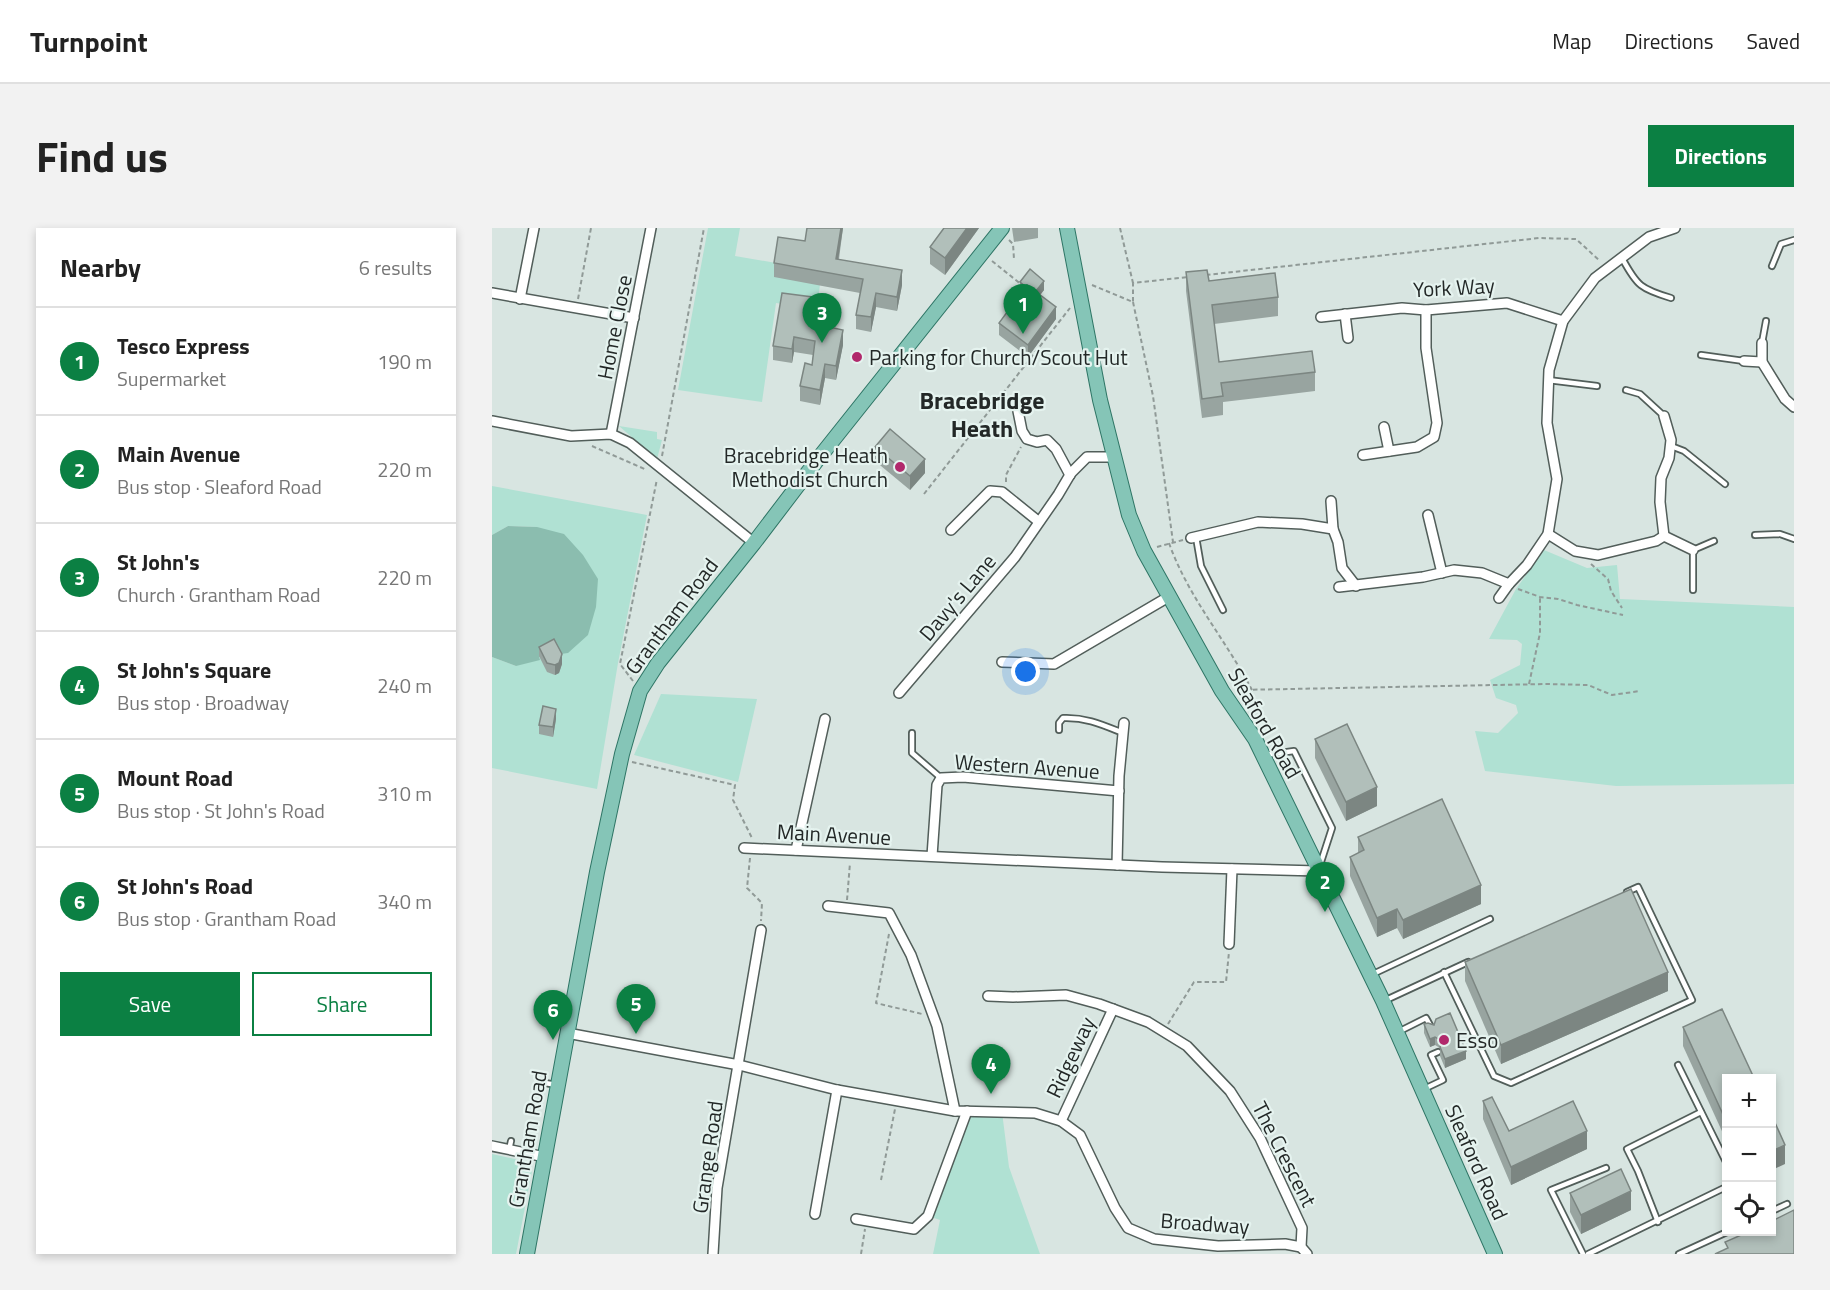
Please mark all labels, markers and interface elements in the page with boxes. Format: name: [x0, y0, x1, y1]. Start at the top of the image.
text: Turnpoint: [30, 20, 148, 63]
text: Map: [1552, 25, 1592, 57]
text: Directions: [1625, 25, 1714, 57]
text: Saved: [1747, 25, 1800, 57]
text: Find us: [36, 124, 168, 188]
button: Directions: [1648, 125, 1794, 187]
text: Nearby: [60, 248, 141, 287]
text: 6 results: [359, 252, 432, 283]
street label: York Way: [1412, 269, 1496, 305]
street label: Home Close: [588, 272, 640, 382]
pin: 1: [1004, 285, 1042, 334]
pin: 3: [802, 294, 842, 343]
text: Tesco Express: [117, 329, 250, 363]
place label: Parking for Church/Scout Hut: [869, 341, 1128, 373]
text: 1: [74, 346, 85, 377]
text: 190 m: [377, 346, 432, 377]
marker: Parking for Church/Scout Hut: [850, 350, 864, 364]
text: Supermarket: [117, 363, 226, 394]
district label: Bracebridge Heath: [919, 382, 1045, 446]
text: Main Avenue: [117, 437, 240, 471]
place label: Bracebridge Heath Methodist Church: [724, 439, 888, 495]
text: 2: [74, 454, 85, 485]
text: 220 m: [377, 454, 432, 485]
marker: Bracebridge Heath Methodist Church: [893, 460, 907, 474]
text: Bus stop · Sleaford Road: [117, 471, 322, 502]
text: St John's: [117, 545, 200, 579]
street label: Davy's Lane: [911, 546, 1003, 648]
street label: Grantham Road: [616, 551, 726, 681]
text: 3: [74, 562, 85, 593]
text: 220 m: [377, 562, 432, 593]
text: Church · Grantham Road: [117, 579, 321, 610]
text: St John's Square: [117, 653, 271, 687]
your location: [1011, 657, 1040, 686]
street label: Sleaford Road: [1220, 662, 1310, 784]
text: 4: [74, 670, 85, 701]
text: 240 m: [377, 670, 432, 701]
text: Bus stop · Broadway: [117, 687, 289, 718]
street label: Western Avenue: [953, 745, 1101, 787]
text: Mount Road: [117, 761, 233, 795]
text: 5: [74, 778, 85, 809]
text: 310 m: [377, 778, 432, 809]
text: Bus stop · St John's Road: [117, 795, 325, 826]
street label: Main Avenue: [776, 815, 892, 853]
pin: 2: [1306, 862, 1344, 912]
text: St John's Road: [117, 869, 253, 903]
text: 6: [74, 886, 85, 917]
text: 340 m: [377, 886, 432, 917]
text: Bus stop · Grantham Road: [117, 903, 336, 934]
button: Save: [60, 972, 240, 1036]
button: Share: [252, 972, 432, 1036]
pin: 5: [616, 984, 656, 1034]
pin: 6: [534, 990, 572, 1040]
street label: Ridgeway: [1037, 1011, 1103, 1103]
place label: Esso: [1456, 1024, 1498, 1056]
marker: Esso: [1437, 1033, 1451, 1047]
pin: 4: [972, 1044, 1010, 1094]
street label: Grantham Road: [499, 1068, 555, 1210]
map controls: [1722, 1074, 1776, 1236]
button: +: [1722, 1074, 1776, 1128]
street label: The Crescent: [1245, 1096, 1326, 1213]
street label: Grange Road: [683, 1099, 731, 1215]
street label: Sleaford Road: [1437, 1099, 1517, 1225]
button: −: [1722, 1128, 1776, 1182]
button: locate: [1722, 1182, 1776, 1236]
street label: Broadway: [1159, 1204, 1251, 1242]

